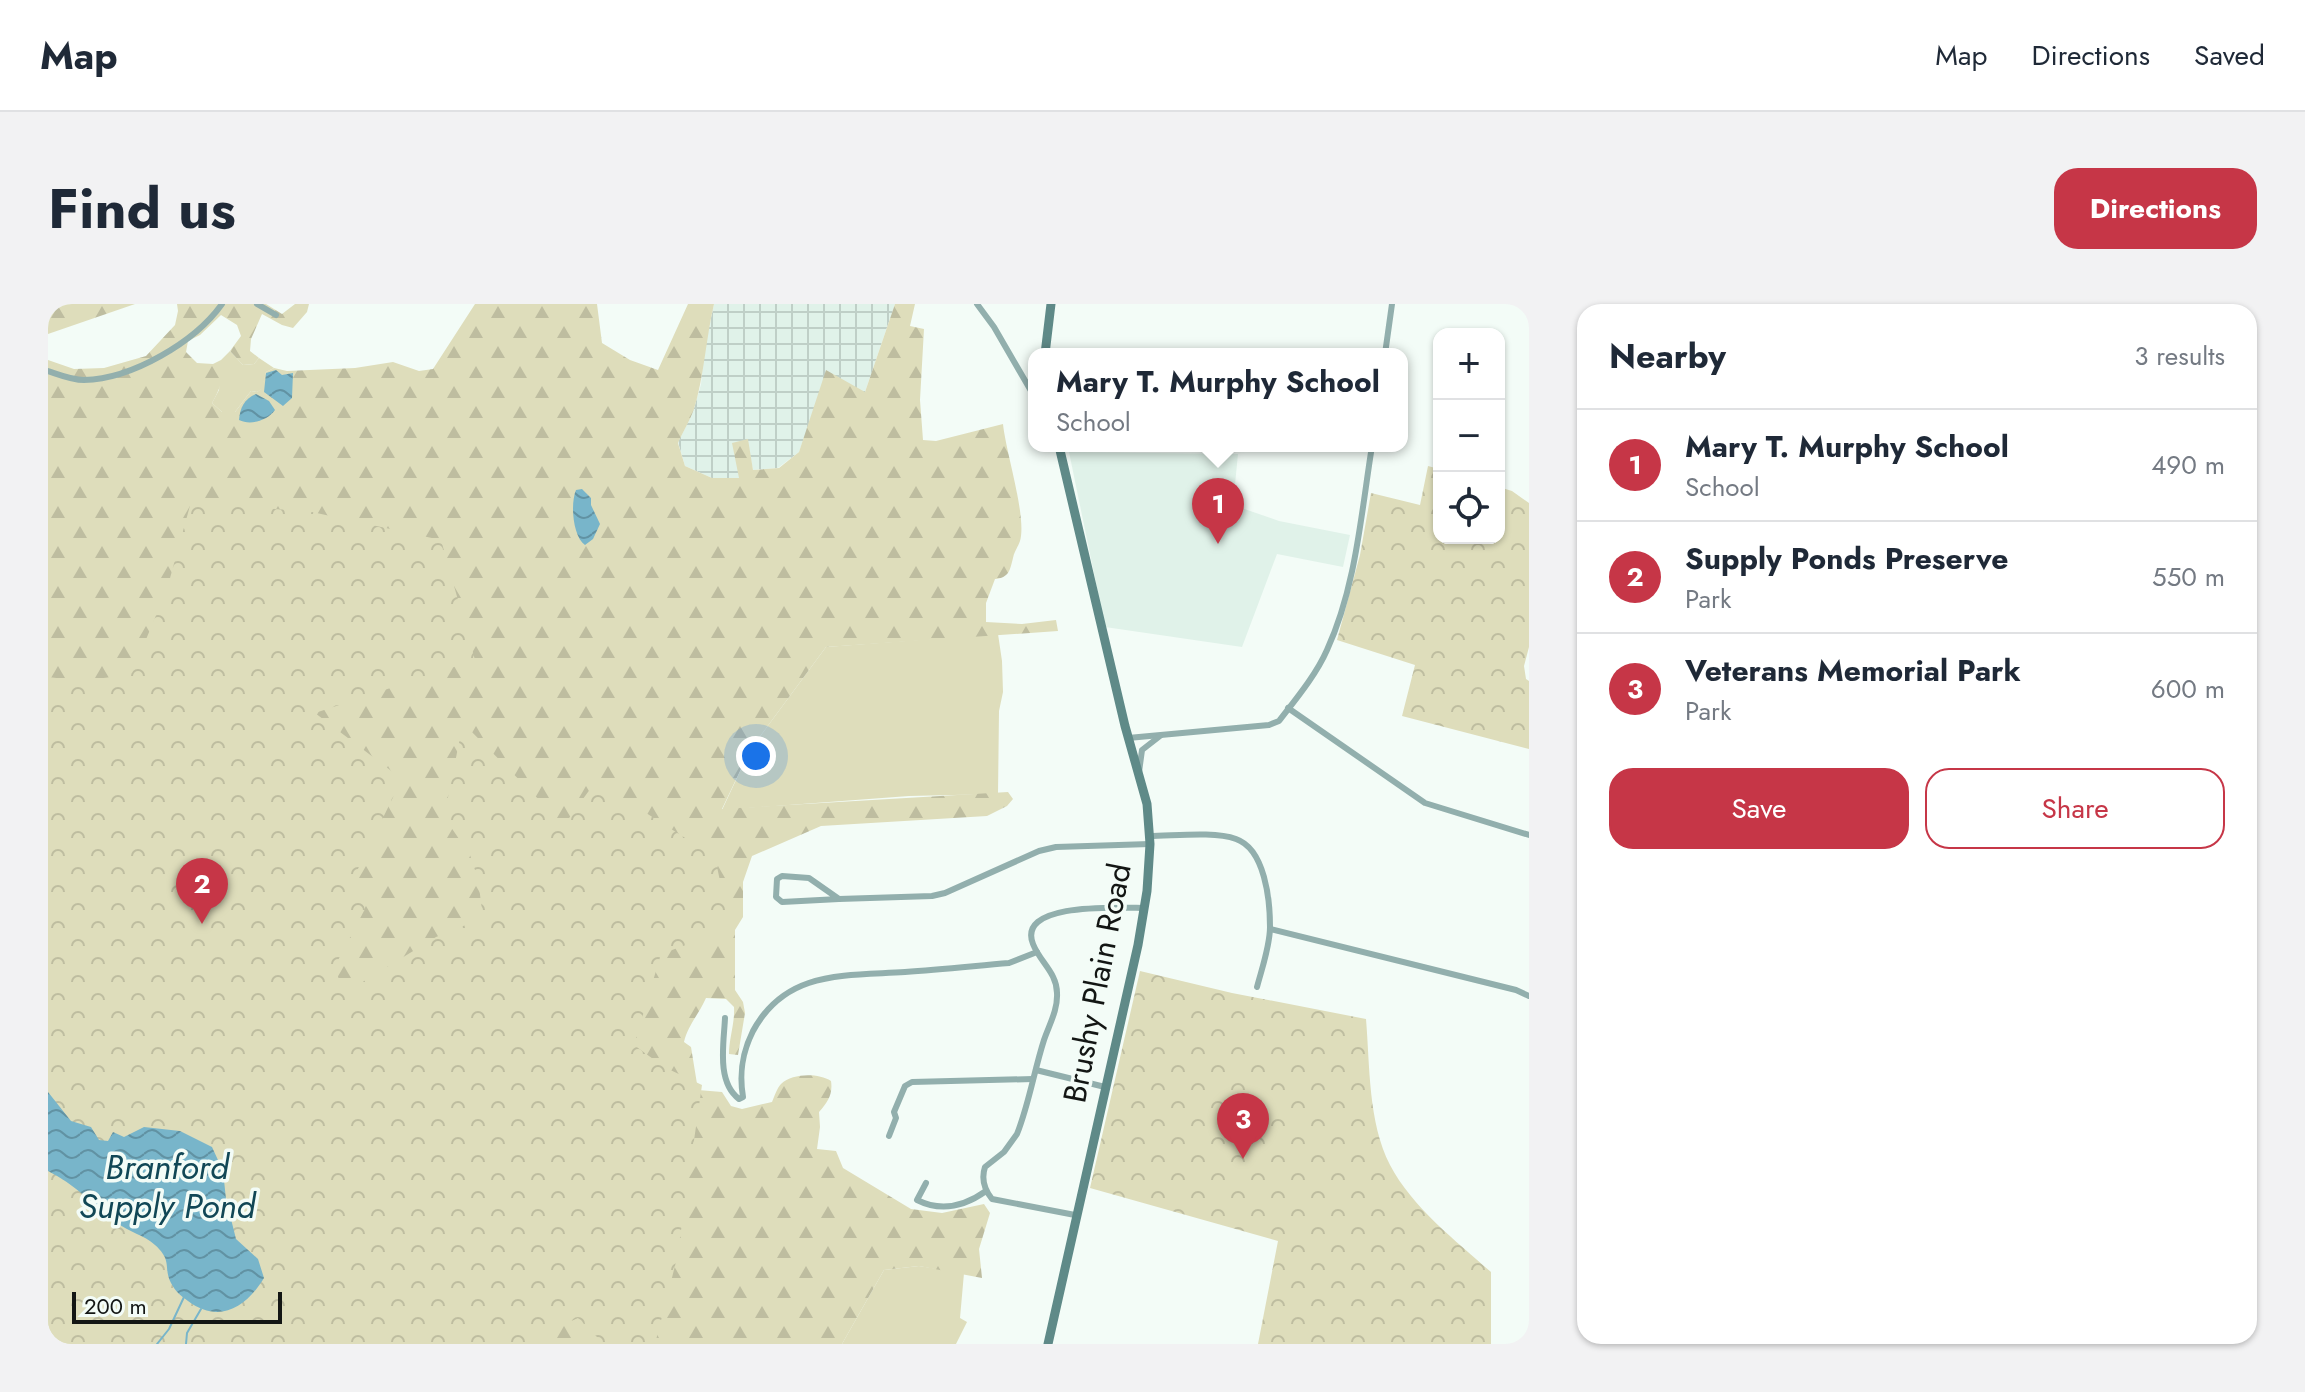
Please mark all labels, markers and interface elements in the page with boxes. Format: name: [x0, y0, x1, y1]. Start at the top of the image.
text: Map: [40, 28, 118, 83]
text: Map: [1935, 35, 1987, 76]
text: Directions: [2031, 35, 2150, 76]
text: Saved: [2194, 35, 2265, 76]
text: Find us: [48, 168, 236, 249]
button: Directions: [2054, 168, 2257, 249]
map controls: [1433, 328, 1505, 544]
button: +: [1433, 328, 1505, 400]
text: Nearby: [1609, 332, 1726, 381]
text: 3 results: [2134, 337, 2225, 375]
popup: [1028, 348, 1408, 452]
text: Mary T. Murphy School: [1056, 360, 1380, 403]
button: −: [1433, 400, 1505, 472]
text: School: [1056, 403, 1131, 441]
text: Mary T. Murphy School: [1685, 425, 2009, 468]
text: 1: [1628, 446, 1642, 484]
text: 490 m: [2151, 446, 2225, 484]
text: School: [1685, 468, 1760, 506]
button: locate: [1433, 472, 1505, 544]
pin: 1: [1192, 478, 1244, 544]
text: Supply Ponds Preserve: [1685, 537, 2009, 580]
text: 2: [1626, 558, 1644, 596]
text: 550 m: [2152, 558, 2225, 596]
text: Park: [1685, 580, 1731, 618]
text: Veterans Memorial Park: [1685, 649, 2021, 692]
text: 3: [1627, 670, 1643, 708]
text: 600 m: [2151, 670, 2225, 708]
text: Park: [1685, 692, 1731, 730]
your location: [736, 736, 776, 776]
button: Save: [1609, 768, 1909, 849]
button: Share: [1925, 768, 2225, 849]
pin: 2: [176, 858, 228, 924]
street label: Brushy Plain Road: [1051, 859, 1143, 1107]
pin: 3: [1217, 1093, 1269, 1159]
water label: Branford Supply Pond: [79, 1143, 257, 1231]
scale bar: [72, 1288, 282, 1324]
text: 200 m: [84, 1290, 147, 1322]

